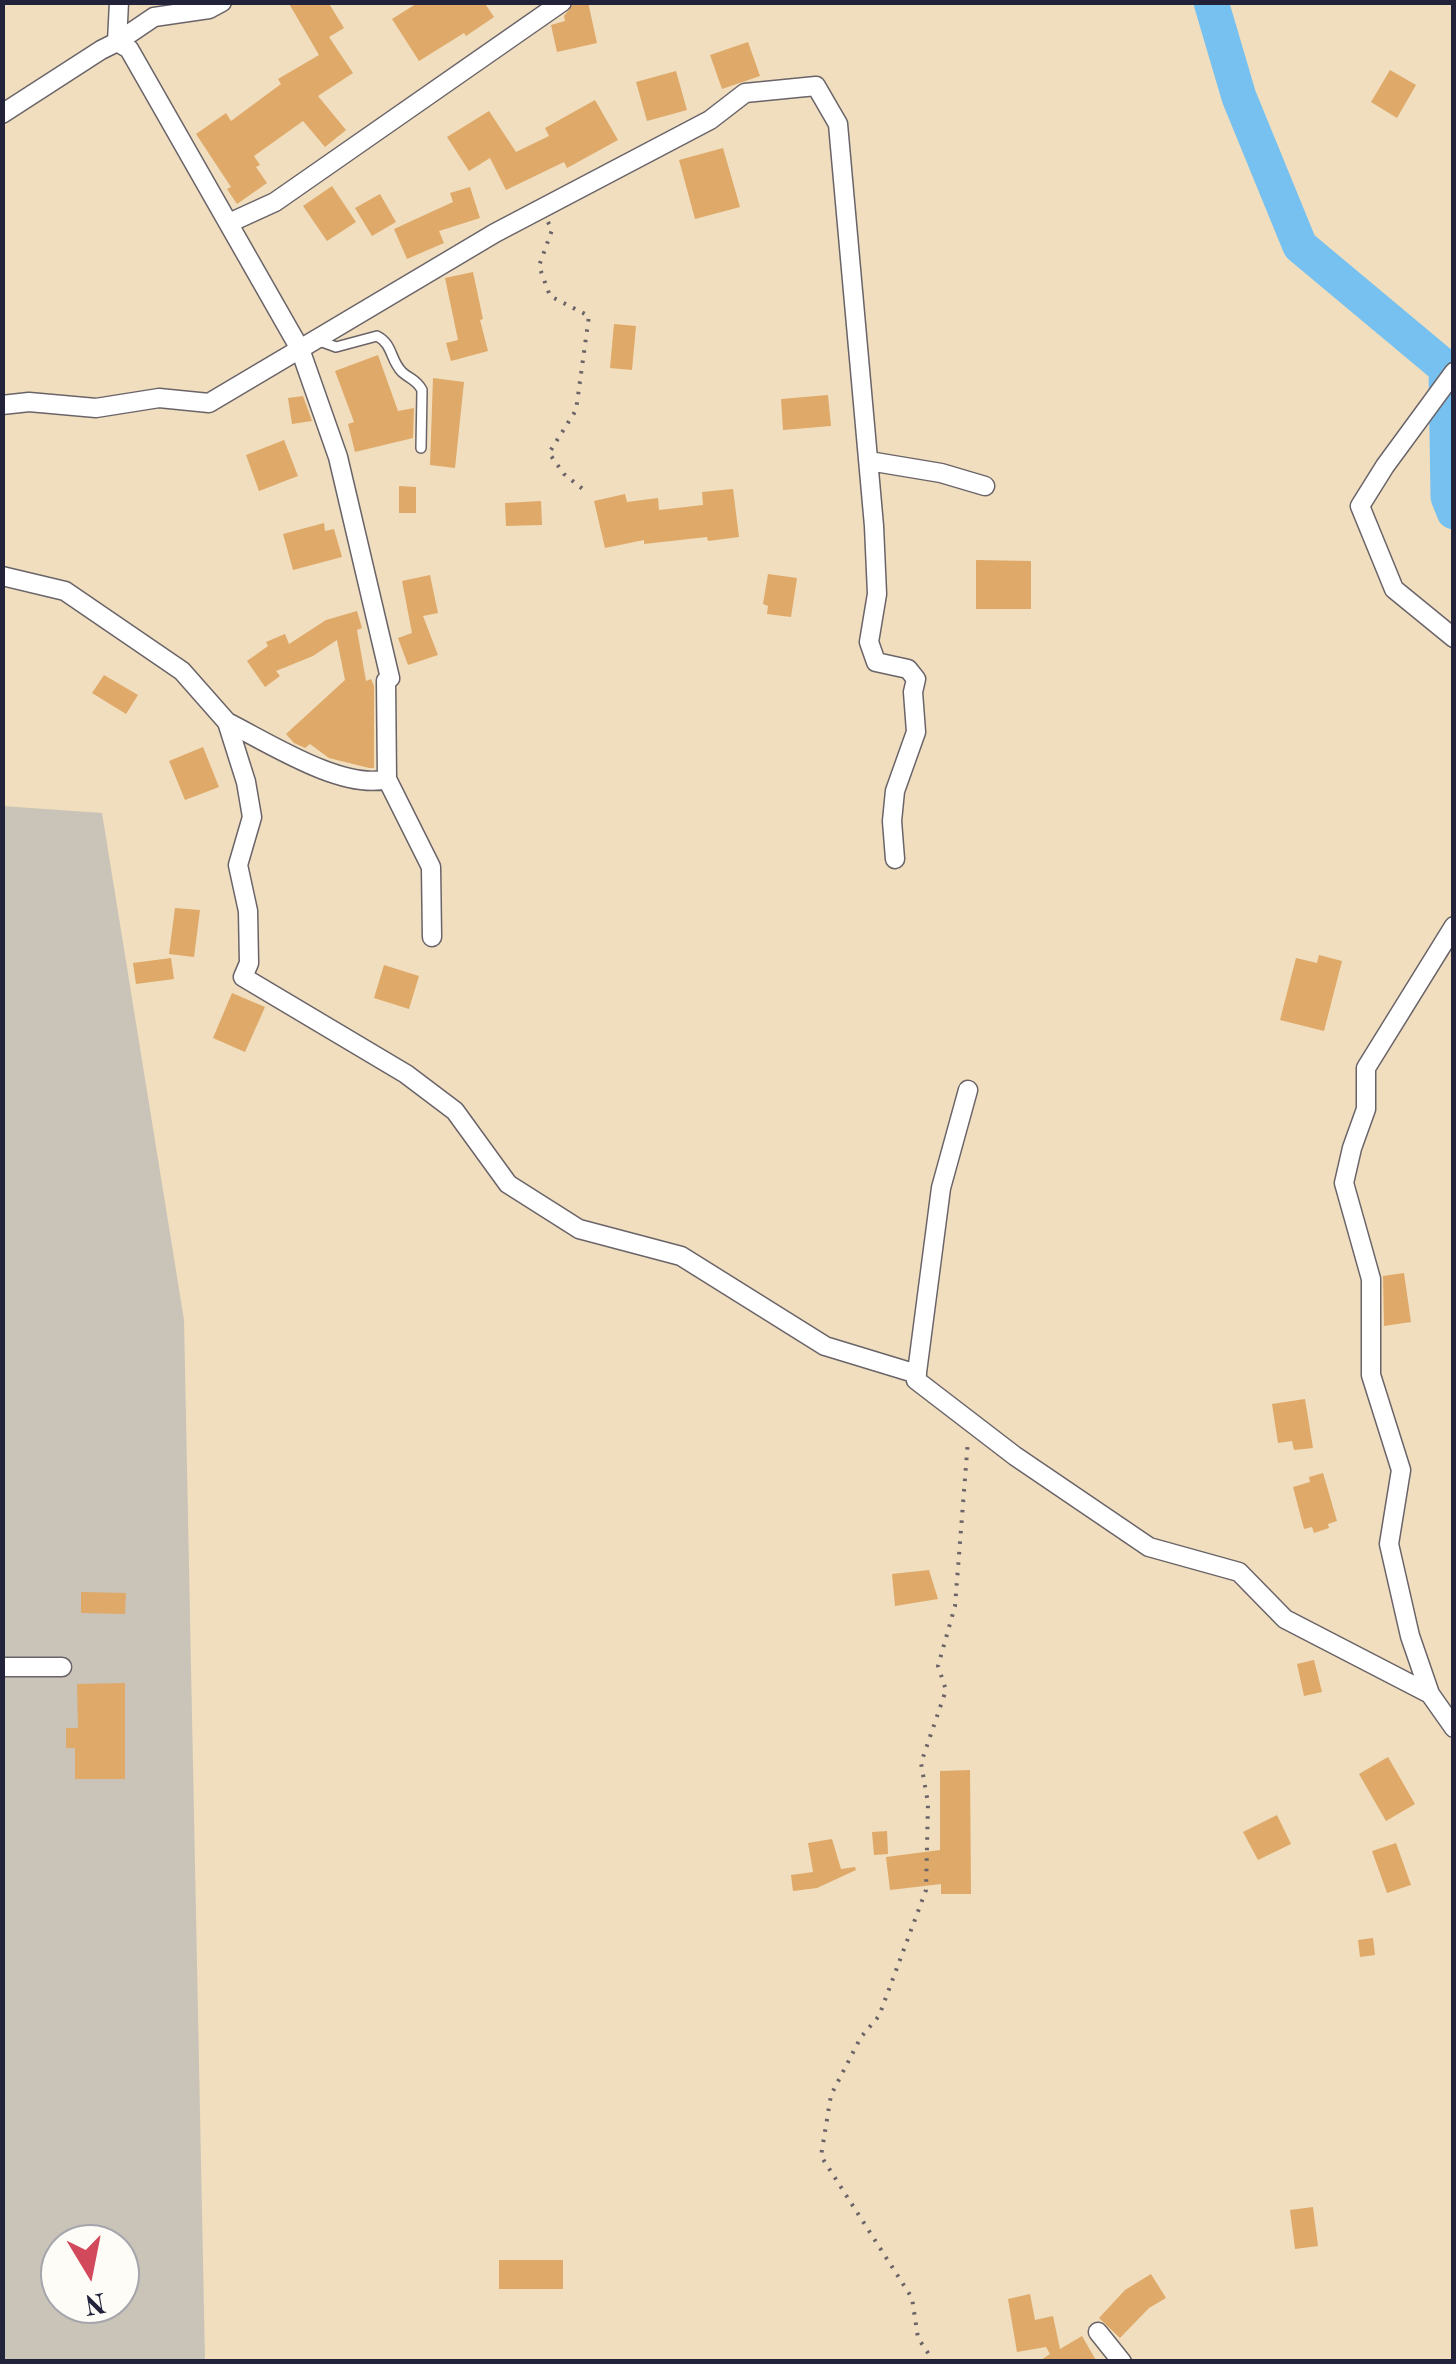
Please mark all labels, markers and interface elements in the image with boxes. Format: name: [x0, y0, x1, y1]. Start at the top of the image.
north arrow: [40, 2224, 140, 2324]
text: N: [82, 2286, 108, 2317]

